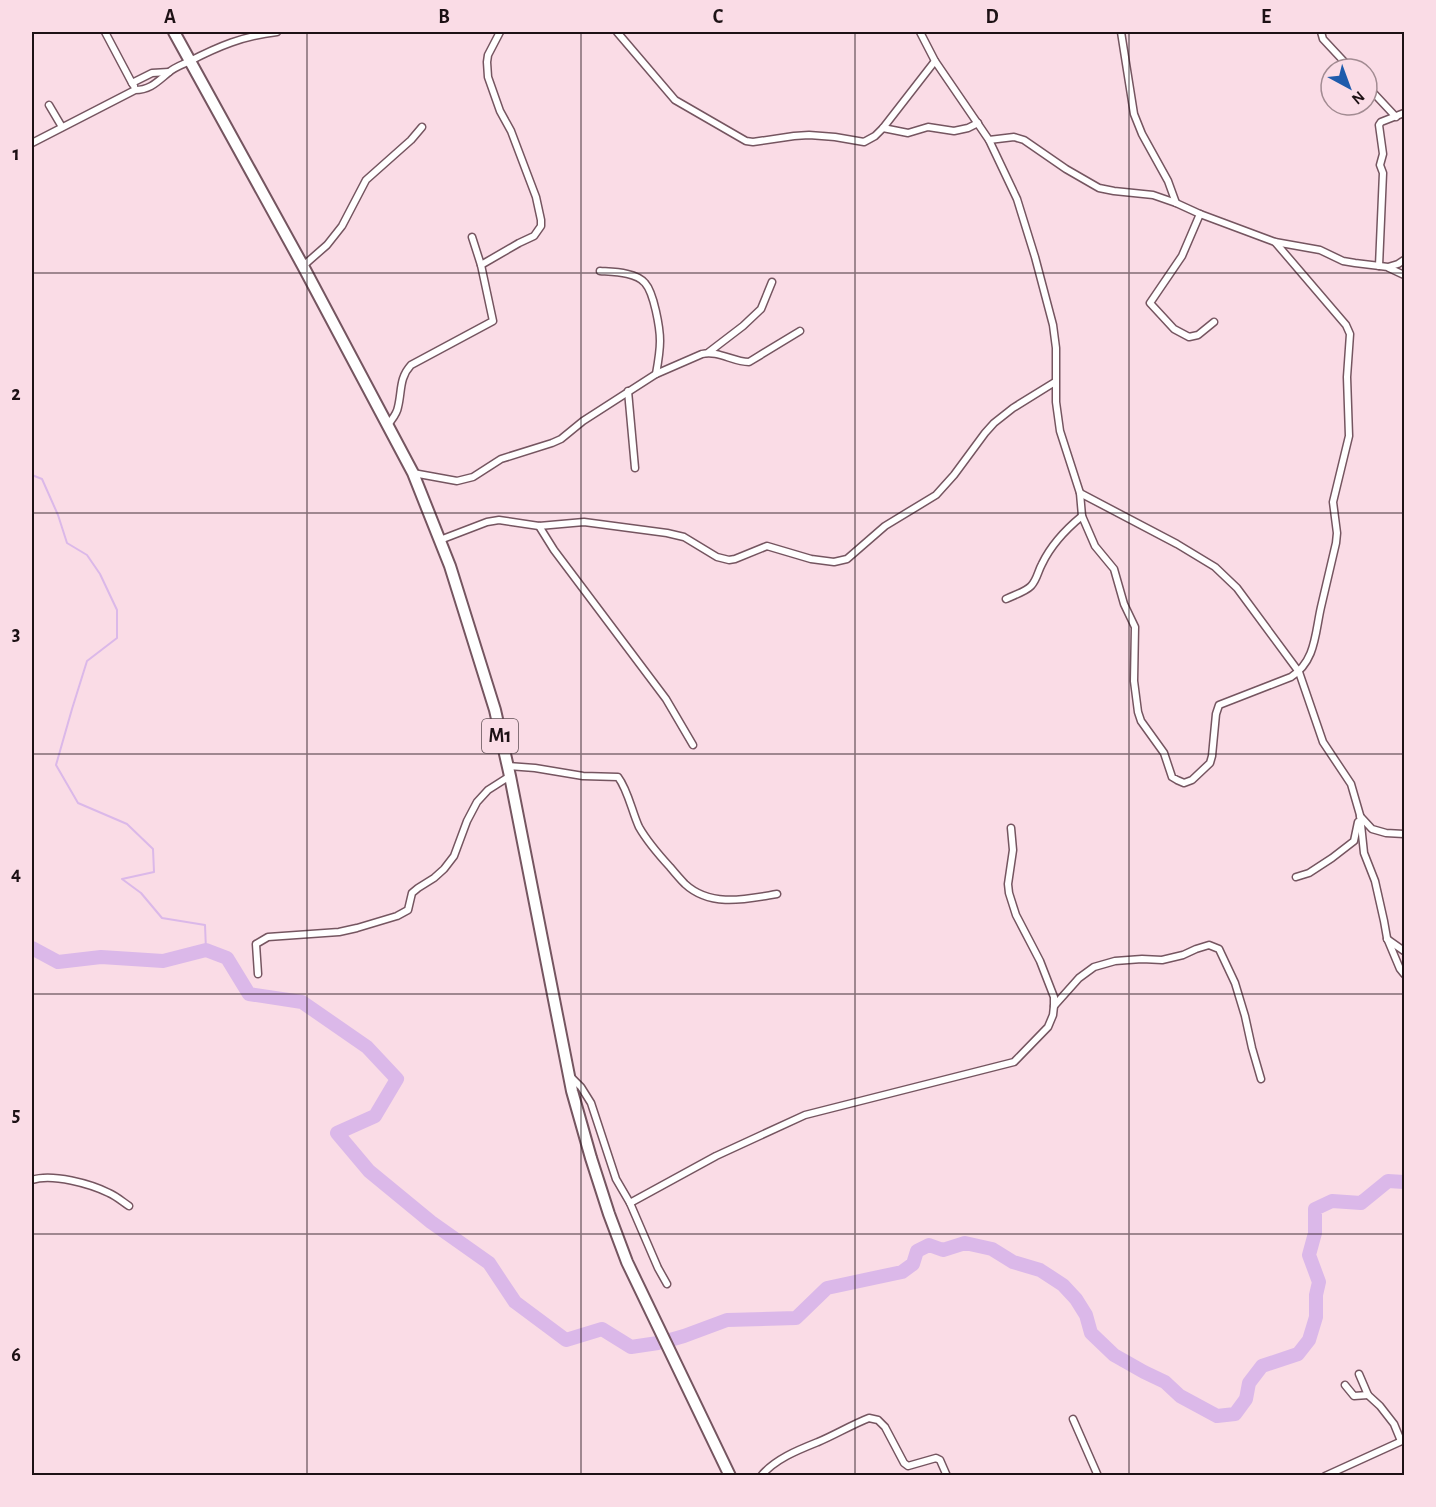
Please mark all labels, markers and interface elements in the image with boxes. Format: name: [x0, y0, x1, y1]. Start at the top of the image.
text: A: [164, 7, 176, 27]
text: B: [438, 7, 450, 27]
text: C: [713, 7, 724, 27]
text: D: [985, 7, 999, 27]
text: E: [1261, 7, 1271, 27]
north arrow: [1319, 57, 1379, 117]
text: N: [1349, 88, 1368, 107]
text: 1: [12, 144, 20, 164]
text: 2: [11, 384, 21, 404]
text: 3: [12, 624, 20, 644]
road number: M1: [482, 719, 518, 753]
text: 4: [11, 864, 21, 884]
text: 5: [12, 1105, 20, 1125]
text: 6: [11, 1345, 21, 1365]

